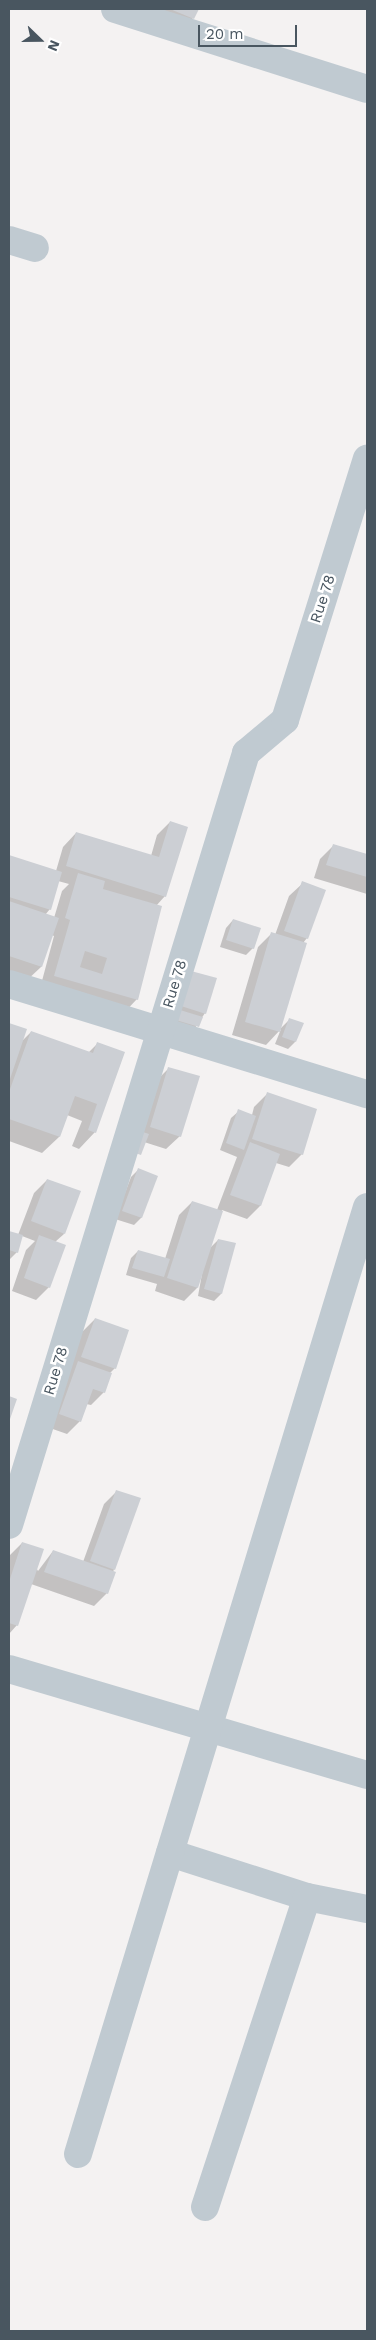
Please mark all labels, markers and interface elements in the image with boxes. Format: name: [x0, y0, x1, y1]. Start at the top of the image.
north arrow: [15, 15, 65, 65]
scale bar: [201, 15, 300, 47]
text: 20 m: [206, 25, 244, 43]
text: N: [45, 38, 63, 53]
street label: Rue 78: [307, 572, 339, 626]
street label: Rue 78: [159, 957, 191, 1011]
street label: Rue 78: [40, 1344, 72, 1398]

